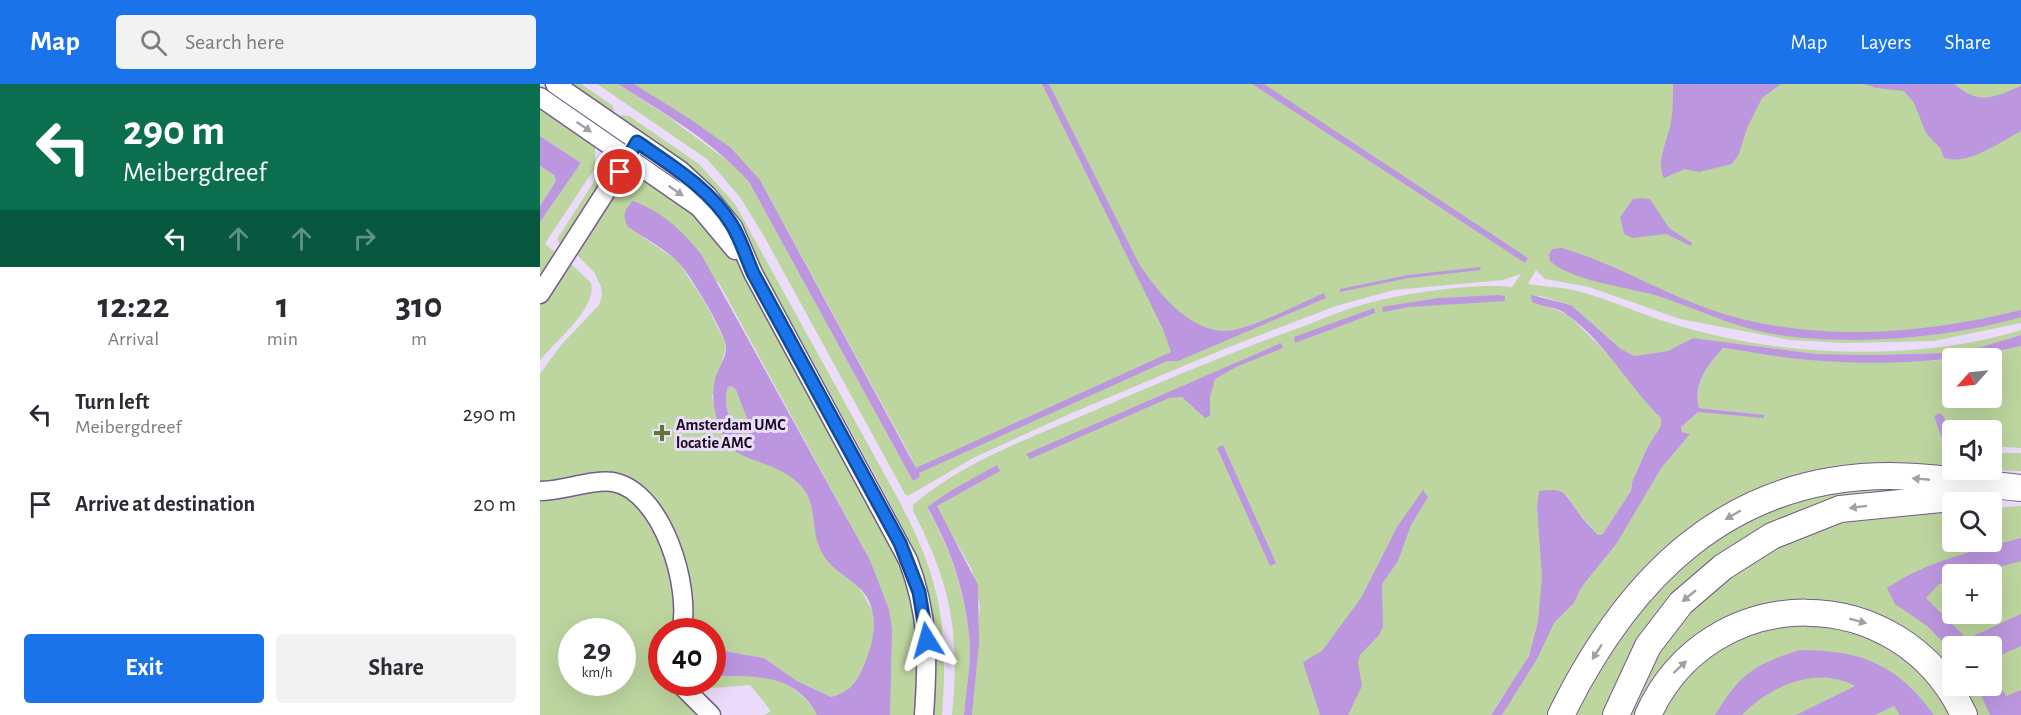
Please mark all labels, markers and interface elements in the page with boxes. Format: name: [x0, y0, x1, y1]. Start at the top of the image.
search box: [116, 15, 536, 69]
icon: search: [137, 26, 170, 59]
text: Map: [30, 28, 80, 56]
text: Search here: [185, 31, 284, 53]
text: Map: [1791, 32, 1827, 53]
text: Layers: [1860, 32, 1911, 53]
text: Share: [1944, 32, 1991, 53]
icon: left: [24, 108, 102, 186]
text: 290 m: [123, 110, 225, 152]
one-way arrow: [576, 121, 592, 133]
pin: [594, 146, 645, 197]
icon: arrive: [603, 155, 636, 188]
text: Meibergdreef: [123, 159, 267, 186]
one-way arrow: [668, 185, 684, 197]
icon: left: [159, 222, 192, 255]
icon: ahead: [222, 222, 255, 255]
icon: ahead: [285, 222, 318, 255]
icon: right: [348, 222, 381, 255]
text: 12:22: [97, 288, 169, 324]
text: 1: [276, 288, 289, 324]
text: 310: [395, 288, 443, 324]
text: Arrival: [108, 329, 159, 349]
text: min: [267, 329, 298, 349]
text: m: [411, 329, 427, 349]
north arrow: [1942, 348, 2002, 408]
map controls: [1942, 348, 2002, 696]
text: Turn left: [75, 391, 149, 413]
icon: left: [24, 398, 57, 431]
text: 290 m: [463, 403, 516, 425]
text: Meibergdreef: [75, 417, 181, 437]
place label: Amsterdam UMC locatie AMC: [676, 417, 786, 451]
button: sound: [1942, 420, 2002, 480]
marker: Amsterdam UMC locatie AMC: [653, 424, 671, 442]
one-way arrow: [1911, 474, 1930, 484]
icon: arrive: [24, 488, 57, 521]
button: search: [1942, 492, 2002, 552]
text: Arrive at destination: [75, 493, 255, 515]
text: 20 m: [473, 493, 516, 515]
one-way arrow: [1849, 502, 1868, 511]
one-way arrow: [1724, 510, 1741, 520]
button: +: [1942, 564, 2002, 624]
one-way arrow: [1681, 590, 1696, 603]
position arrow: [895, 608, 959, 672]
one-way arrow: [1849, 616, 1867, 626]
speed limit sign: 40: [648, 618, 726, 696]
button: Exit: [24, 634, 264, 703]
button: Share: [276, 634, 516, 703]
text: 29: [583, 635, 611, 665]
button: −: [1942, 636, 2002, 696]
one-way arrow: [1592, 644, 1603, 660]
one-way arrow: [1672, 660, 1687, 674]
text: km/h: [582, 665, 612, 680]

